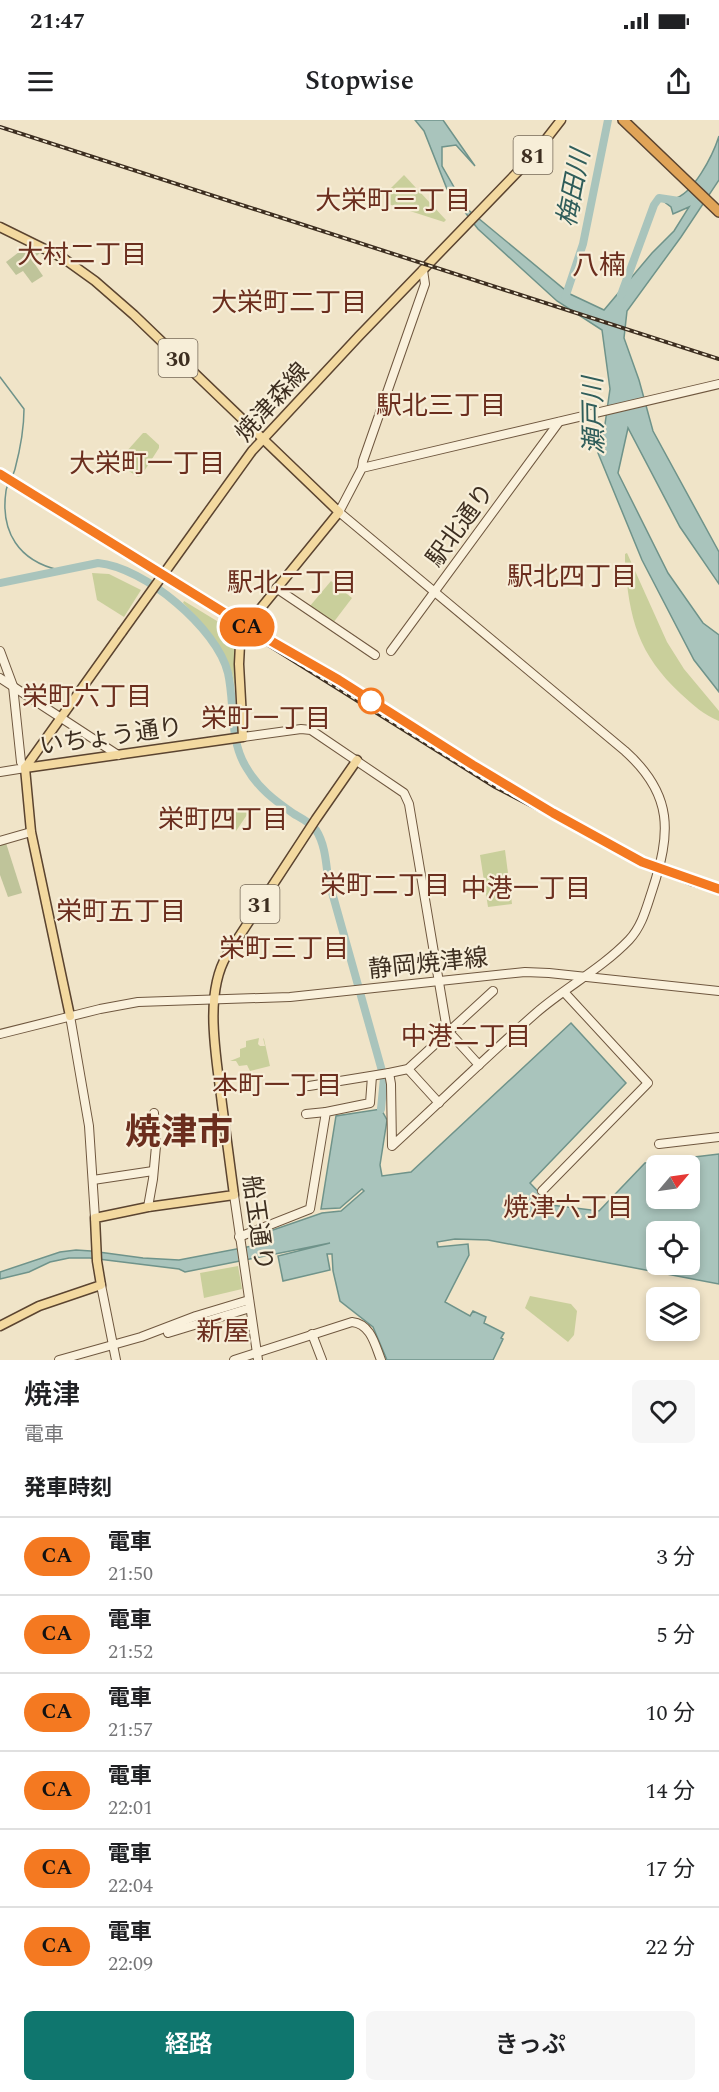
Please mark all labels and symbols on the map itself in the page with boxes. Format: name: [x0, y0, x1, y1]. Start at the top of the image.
road number: 81: [514, 136, 552, 174]
water label: 梅田川: [547, 143, 602, 230]
district label: 大栄町三丁目: [315, 181, 471, 221]
district label: 大村二丁目: [17, 235, 147, 275]
district label: 八楠: [572, 245, 626, 287]
district label: 大栄町二丁目: [211, 283, 367, 323]
road number: 30: [158, 339, 198, 377]
street label: 焼津森線: [227, 355, 318, 450]
water label: 瀬戸川: [573, 374, 615, 455]
district label: 駅北三丁目: [376, 386, 506, 426]
district label: 大栄町一丁目: [69, 444, 225, 484]
street label: 駅北通り: [418, 476, 504, 575]
district label: 駅北四丁目: [507, 557, 637, 597]
district label: 駅北二丁目: [227, 563, 357, 603]
line badge: CA: [220, 608, 274, 646]
district label: 栄町六丁目: [22, 677, 152, 717]
unlabelled marker: [358, 688, 384, 714]
district label: 栄町一丁目: [201, 699, 331, 739]
street label: いちょう通り: [37, 709, 185, 765]
district label: 栄町四丁目: [158, 800, 288, 840]
district label: 栄町二丁目: [320, 866, 450, 906]
district label: 中港一丁目: [461, 869, 591, 909]
road number: 31: [240, 885, 280, 923]
district label: 栄町五丁目: [56, 892, 186, 932]
district label: 栄町三丁目: [219, 929, 349, 969]
street label: 静岡焼津線: [367, 940, 490, 988]
district label: 中港二丁目: [401, 1017, 531, 1057]
district label: 本町一丁目: [212, 1066, 342, 1106]
district label: 焼津市: [125, 1106, 233, 1161]
north arrow: [646, 1155, 700, 1209]
street label: 船玉通り: [233, 1173, 282, 1273]
district label: 焼津六丁目: [503, 1188, 633, 1228]
district label: 新屋: [196, 1311, 250, 1353]

